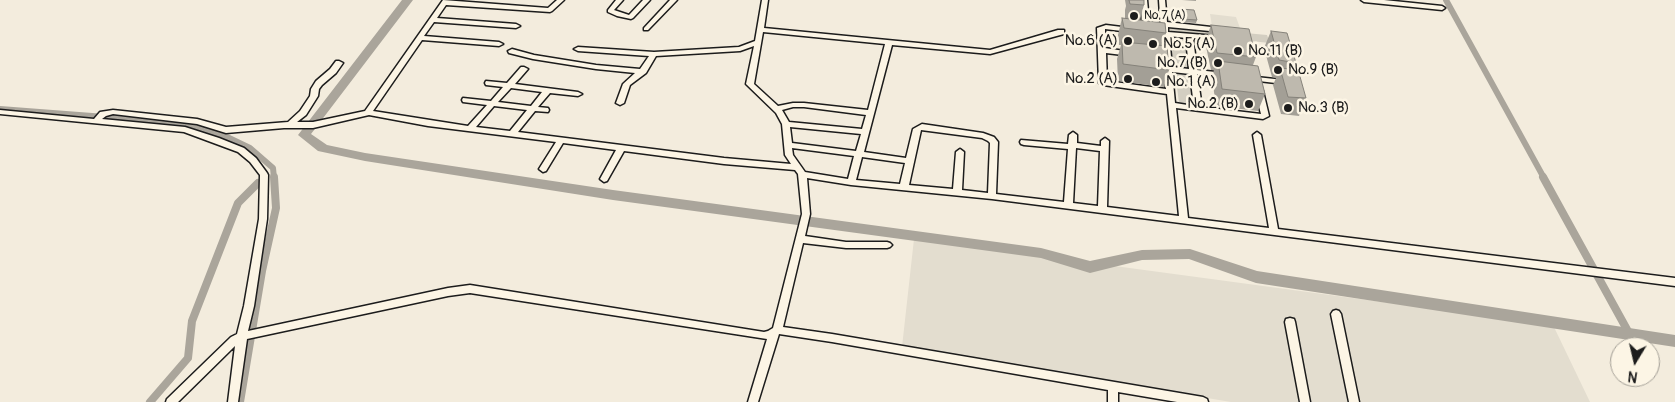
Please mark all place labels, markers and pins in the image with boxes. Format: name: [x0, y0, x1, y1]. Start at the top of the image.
place label: No.7 (A): [1144, 9, 1186, 23]
marker: No.7 (A): [1128, 10, 1140, 22]
place label: No.6 (A): [1065, 32, 1118, 50]
marker: No.6 (A): [1122, 35, 1134, 47]
place label: No.5 (A): [1163, 35, 1216, 53]
marker: No.5 (A): [1147, 38, 1159, 50]
place label: No.11 (B): [1248, 42, 1303, 60]
marker: No.11 (B): [1232, 45, 1244, 57]
place label: No.7 (B): [1157, 54, 1208, 72]
marker: No.7 (B): [1212, 57, 1224, 69]
place label: No.9 (B): [1288, 61, 1339, 79]
marker: No.9 (B): [1272, 64, 1284, 76]
place label: No.2 (A): [1065, 70, 1118, 88]
marker: No.2 (A): [1122, 73, 1134, 85]
place label: No.1 (A): [1166, 73, 1216, 91]
marker: No.1 (A): [1150, 76, 1162, 88]
place label: No.2 (B): [1187, 95, 1239, 113]
marker: No.2 (B): [1243, 98, 1255, 110]
place label: No.3 (B): [1298, 99, 1350, 117]
marker: No.3 (B): [1282, 102, 1294, 114]

